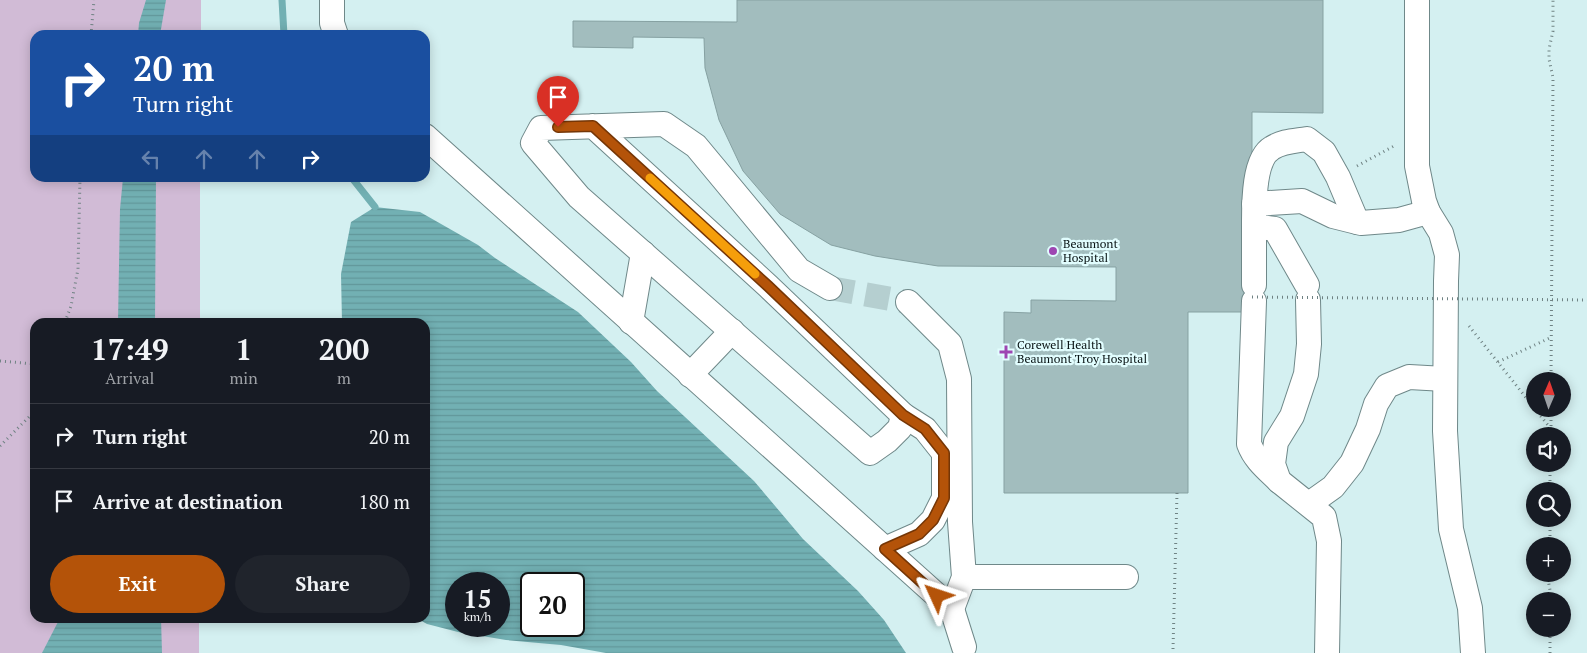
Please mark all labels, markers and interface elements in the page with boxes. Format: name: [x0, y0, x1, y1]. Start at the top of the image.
text: 20 m: [133, 45, 214, 91]
icon: right: [50, 50, 115, 115]
pin: [537, 76, 579, 127]
icon: arrive: [544, 83, 572, 111]
text: Turn right: [133, 89, 233, 118]
icon: left: [137, 145, 165, 173]
icon: ahead: [190, 145, 218, 173]
icon: ahead: [243, 145, 271, 173]
icon: right: [296, 145, 324, 173]
place label: Beaumont Hospital: [1063, 236, 1118, 265]
marker: Beaumont Hospital: [1047, 245, 1059, 257]
text: 17:49: [91, 329, 169, 369]
text: 1: [235, 329, 252, 369]
text: 200: [318, 329, 369, 369]
place label: Corewell Health Beaumont Troy Hospital: [1017, 337, 1147, 366]
marker: Corewell Health Beaumont Troy Hospital: [999, 345, 1013, 359]
text: Arrival: [105, 367, 154, 389]
text: min: [230, 367, 258, 389]
text: m: [337, 367, 351, 389]
north arrow: [1526, 372, 1571, 418]
map controls: [1526, 372, 1571, 637]
icon: right: [50, 422, 78, 450]
text: Turn right: [93, 424, 187, 449]
text: 20 m: [369, 424, 410, 449]
button: sound: [1526, 427, 1571, 472]
button: search: [1526, 482, 1571, 527]
icon: arrive: [50, 487, 78, 515]
text: Arrive at destination: [93, 489, 282, 514]
text: 180 m: [359, 489, 410, 514]
button: +: [1526, 537, 1571, 582]
button: Exit: [50, 555, 225, 613]
button: Share: [235, 555, 410, 613]
position arrow: [910, 569, 962, 621]
speed limit sign: 20: [520, 572, 585, 637]
text: 15: [463, 582, 492, 615]
button: −: [1526, 592, 1571, 637]
text: km/h: [464, 609, 491, 624]

